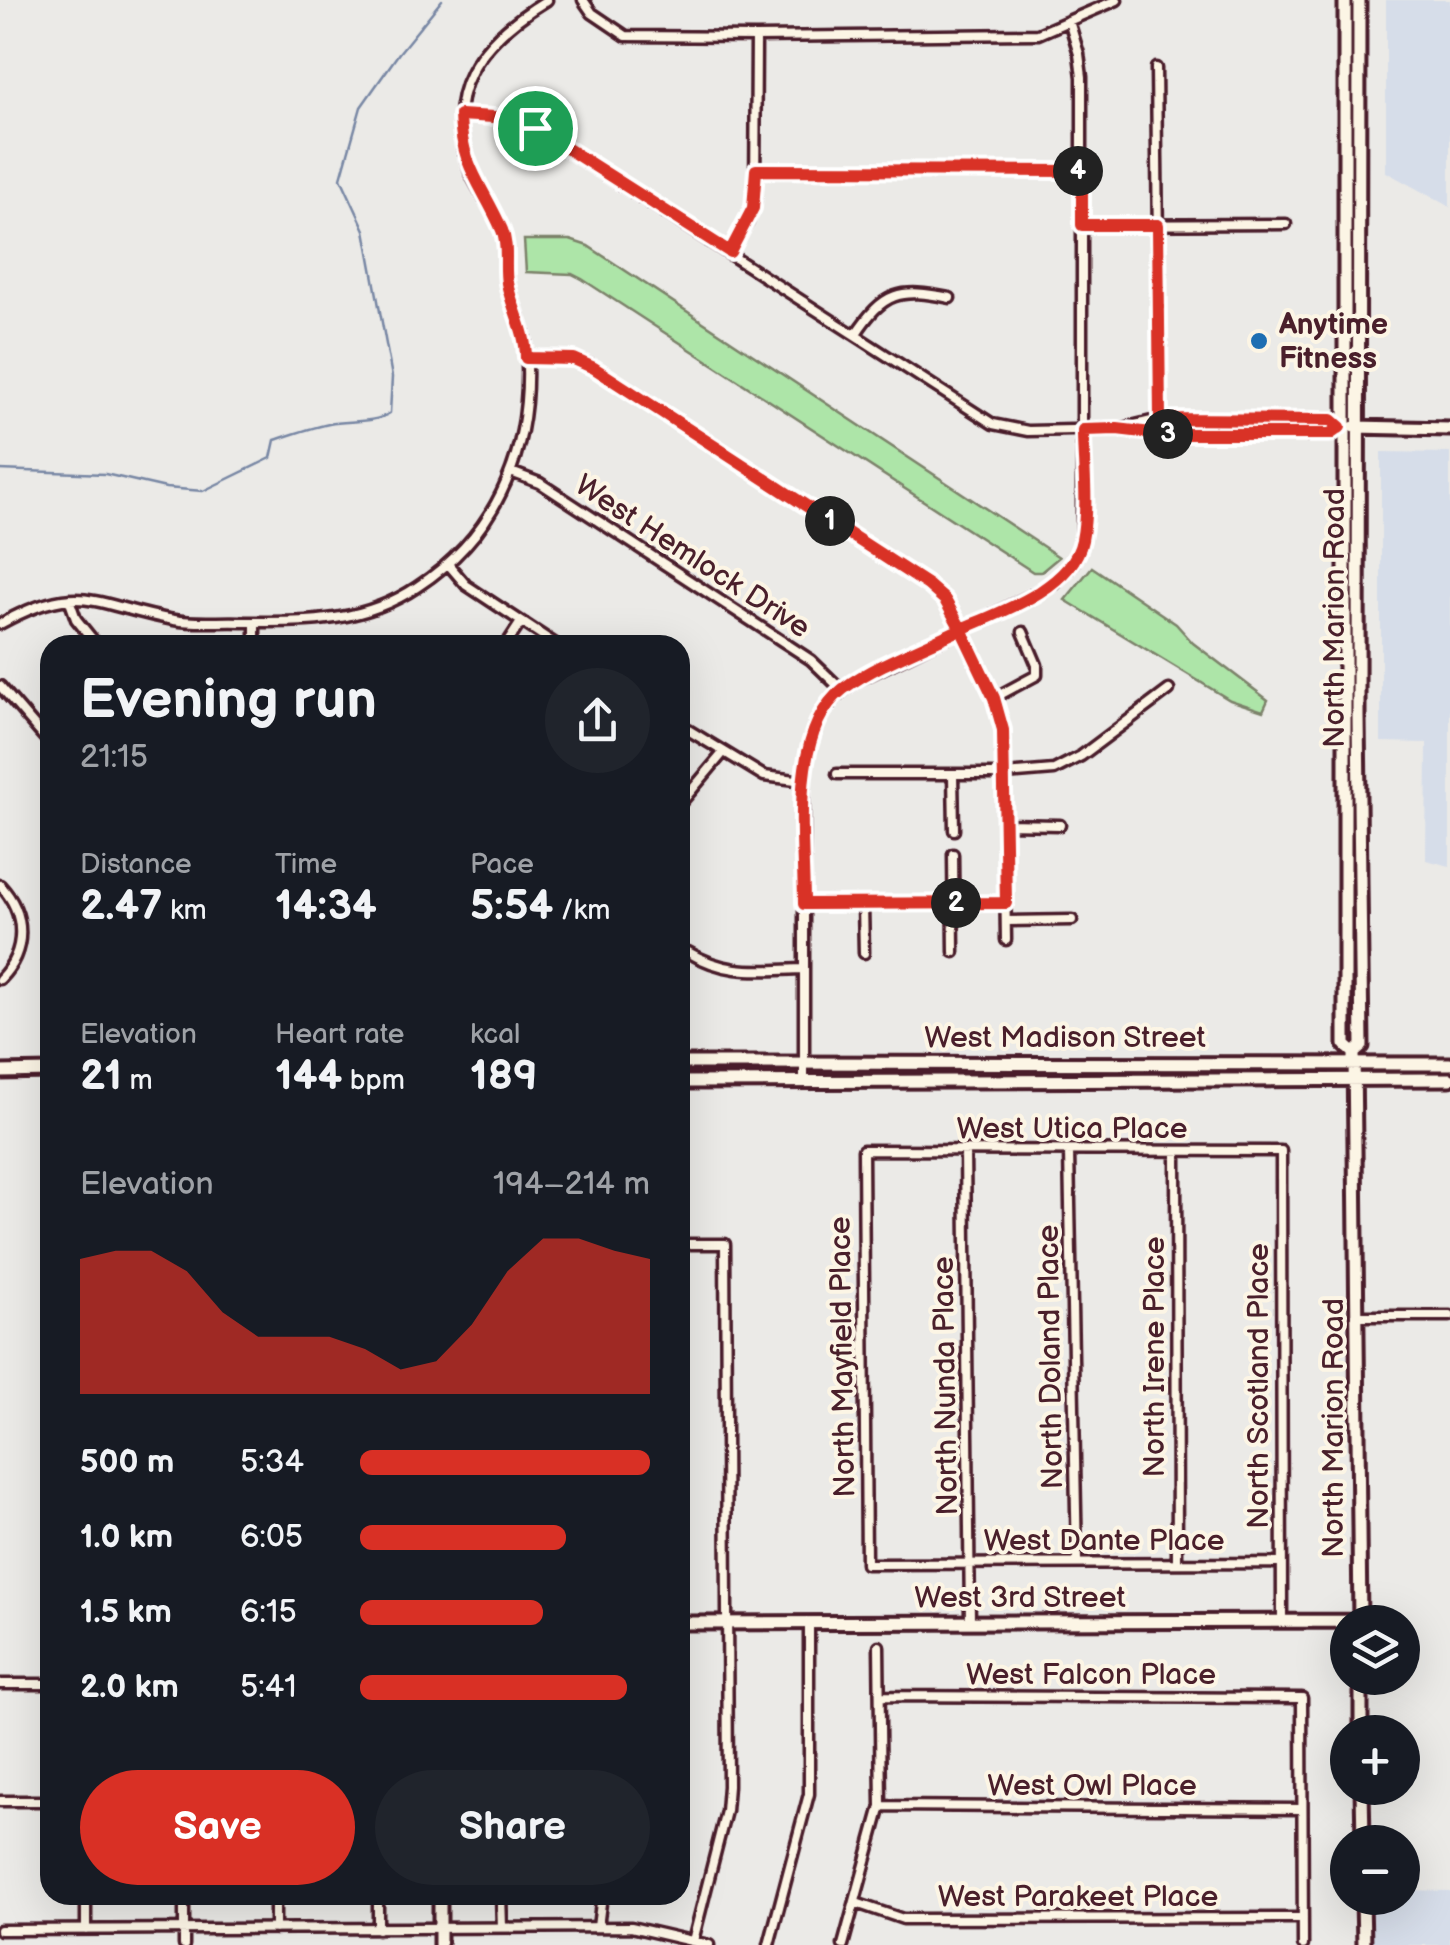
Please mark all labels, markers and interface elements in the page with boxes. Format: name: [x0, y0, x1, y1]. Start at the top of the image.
pin: [493, 86, 578, 171]
icon: arrive: [508, 101, 563, 156]
pin: 4: [1053, 146, 1103, 196]
text: 4: [1070, 154, 1086, 187]
place label: Anytime Fitness: [1278, 307, 1388, 377]
marker: Anytime Fitness: [1248, 330, 1270, 352]
pin: 3: [1143, 409, 1193, 459]
text: 3: [1160, 417, 1176, 450]
street label: West Hemlock Drive: [568, 467, 817, 646]
street label: North Marion Road: [1317, 488, 1353, 748]
pin: 1: [805, 496, 855, 546]
text: 1: [824, 504, 836, 537]
text: Evening run: [80, 667, 377, 734]
button: share: [545, 668, 650, 773]
text: 21:15: [80, 738, 148, 777]
text: Distance: [80, 848, 192, 881]
text: Time: [275, 848, 337, 881]
text: Pace: [470, 848, 534, 881]
pin: 2: [931, 878, 981, 928]
text: 2.47: [80, 881, 162, 932]
text: 14:34: [275, 881, 377, 932]
text: 5:54: [470, 881, 553, 932]
text: 2: [948, 886, 964, 919]
text: km: [162, 894, 207, 927]
text: /km: [553, 894, 610, 927]
text: Elevation: [80, 1018, 197, 1051]
text: Heart rate: [275, 1018, 404, 1051]
text: kcal: [470, 1018, 520, 1051]
street label: West Madison Street: [924, 1020, 1206, 1056]
text: 21: [80, 1051, 122, 1102]
text: 144: [275, 1051, 342, 1102]
text: 189: [470, 1051, 538, 1102]
text: m: [122, 1064, 153, 1097]
text: bpm: [342, 1064, 405, 1097]
street label: West Utica Place: [957, 1111, 1187, 1147]
text: Elevation: [80, 1165, 213, 1204]
text: 194–214 m: [493, 1165, 650, 1204]
street label: North Mayfield Place: [823, 1216, 863, 1498]
street label: North Doland Place: [1031, 1224, 1071, 1490]
street label: North Irene Place: [1137, 1237, 1173, 1477]
street label: North Scotland Place: [1241, 1243, 1277, 1529]
street label: North Nunda Place: [926, 1256, 966, 1516]
street label: North Marion Road: [1316, 1298, 1352, 1558]
text: 500 m: [80, 1443, 174, 1482]
text: 5:34: [240, 1443, 304, 1482]
text: 1.0 km: [80, 1518, 173, 1557]
text: 6:05: [240, 1518, 303, 1557]
street label: West Dante Place: [983, 1523, 1225, 1559]
street label: West 3rd Street: [914, 1580, 1126, 1616]
text: 1.5 km: [80, 1593, 172, 1632]
text: 6:15: [240, 1593, 297, 1632]
map controls: [1330, 1605, 1420, 1915]
button: layers: [1330, 1605, 1420, 1695]
street label: West Falcon Place: [966, 1657, 1216, 1693]
text: 2.0 km: [80, 1668, 179, 1707]
text: 5:41: [240, 1668, 297, 1707]
button: +: [1330, 1715, 1420, 1805]
street label: West Owl Place: [987, 1768, 1197, 1804]
button: Save: [80, 1770, 355, 1885]
button: Share: [375, 1770, 650, 1885]
button: −: [1330, 1825, 1420, 1915]
street label: West Parakeet Place: [938, 1879, 1218, 1915]

